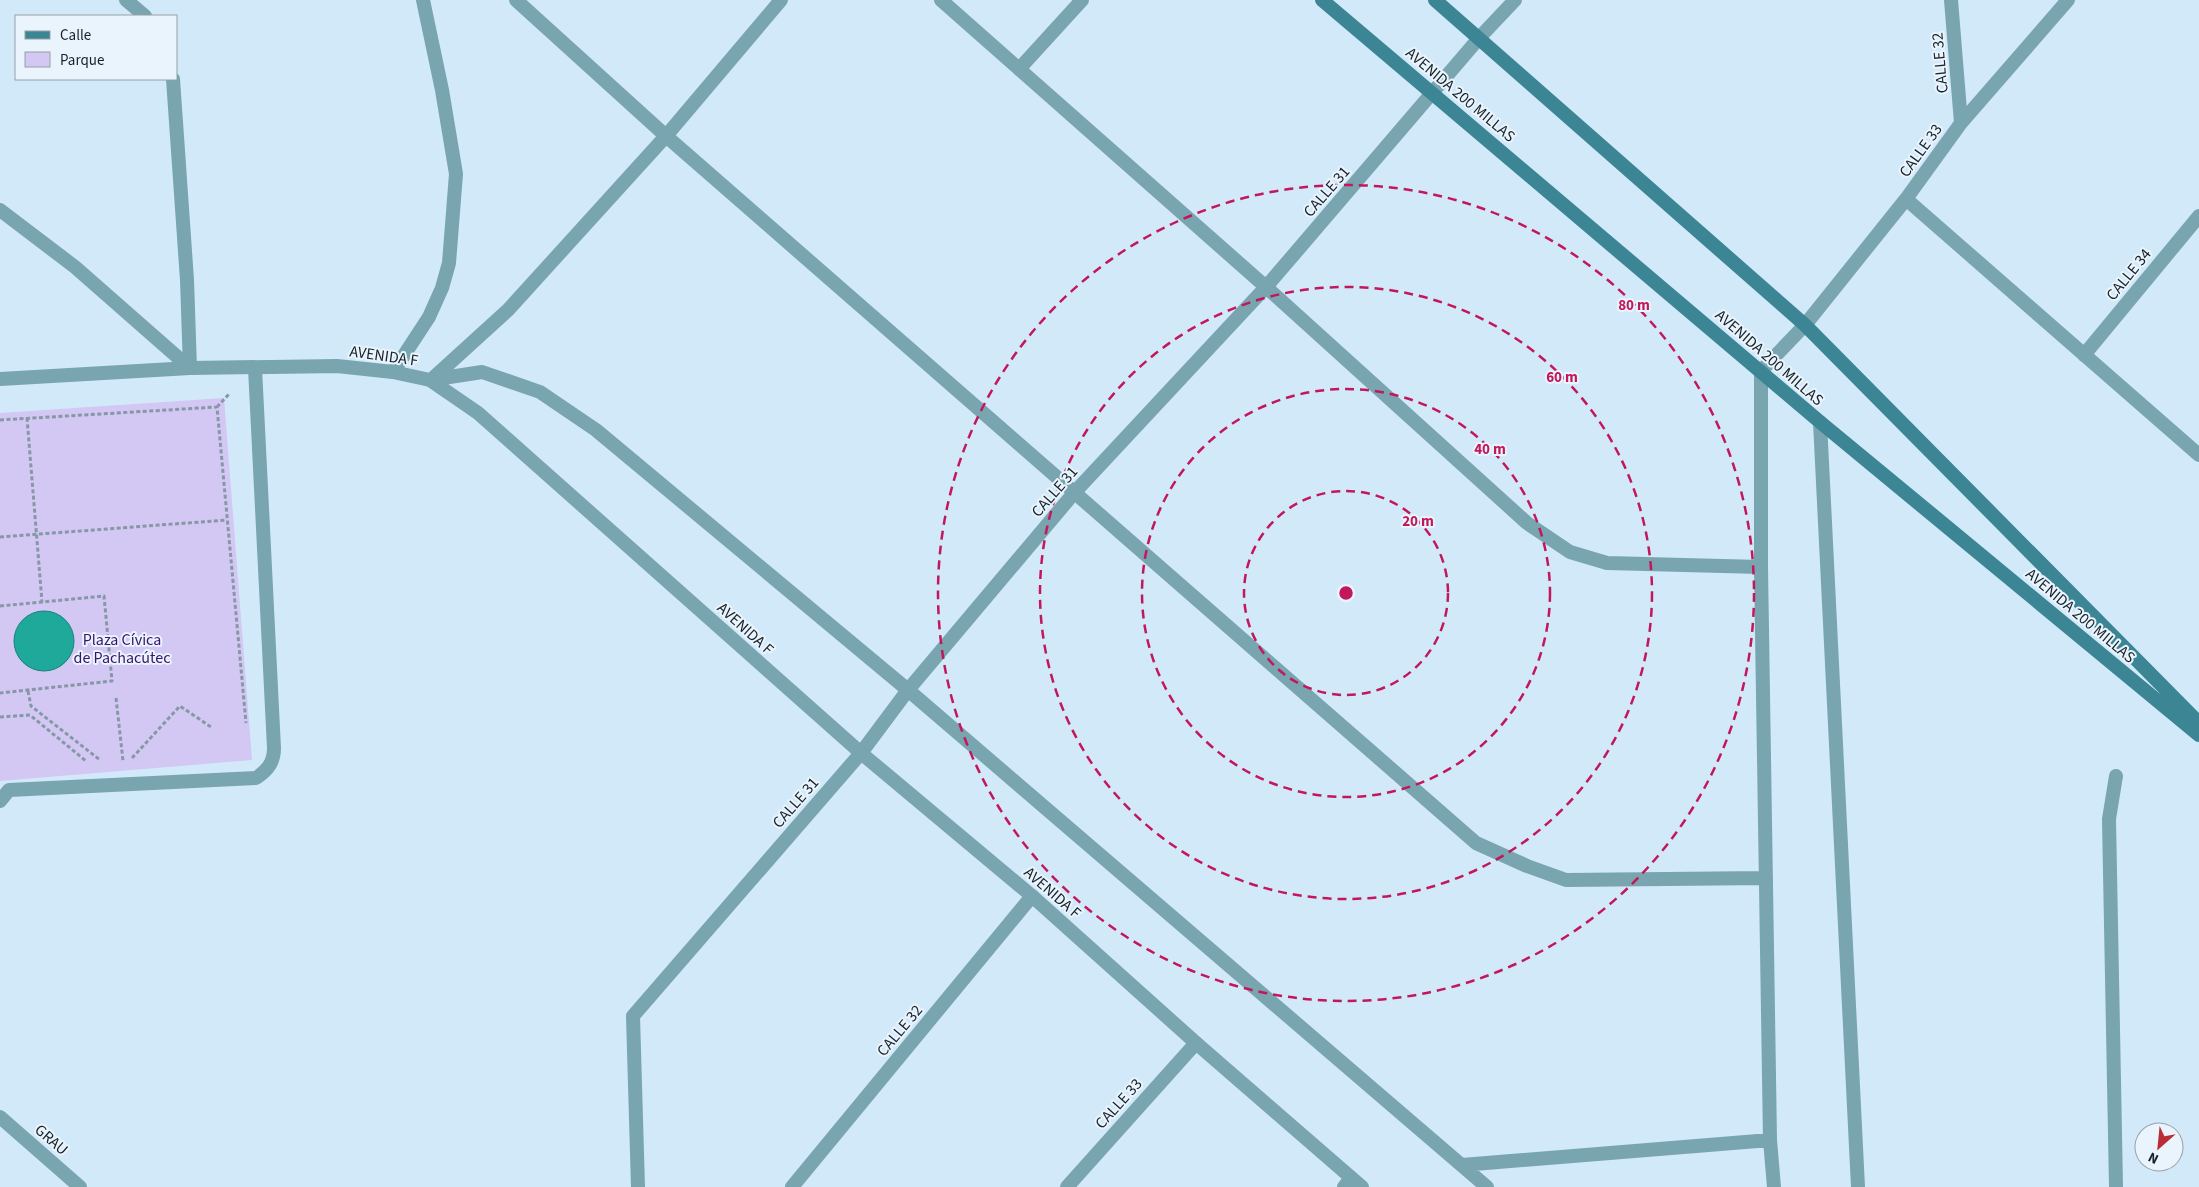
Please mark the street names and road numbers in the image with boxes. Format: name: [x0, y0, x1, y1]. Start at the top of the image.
street label: CALLE 32: [1926, 32, 1954, 94]
street label: AVENIDA 200 MILLAS: [1401, 42, 1520, 147]
street label: CALLE 33: [1894, 119, 1948, 182]
street label: CALLE 31: [1298, 161, 1355, 222]
street label: CALLE 34: [2101, 244, 2157, 305]
street label: AVENIDA 200 MILLAS: [1710, 305, 1828, 411]
street label: AVENIDA F: [348, 340, 420, 372]
street label: CALLE 31: [1026, 461, 1083, 522]
street label: AVENIDA 200 MILLAS: [2021, 563, 2140, 668]
street label: AVENIDA F: [712, 597, 778, 660]
street label: CALLE 31: [767, 772, 824, 833]
street label: AVENIDA F: [1019, 862, 1086, 924]
street label: CALLE 32: [872, 1000, 928, 1061]
street label: CALLE 33: [1090, 1074, 1147, 1134]
street label: GRAU: [30, 1119, 73, 1160]

